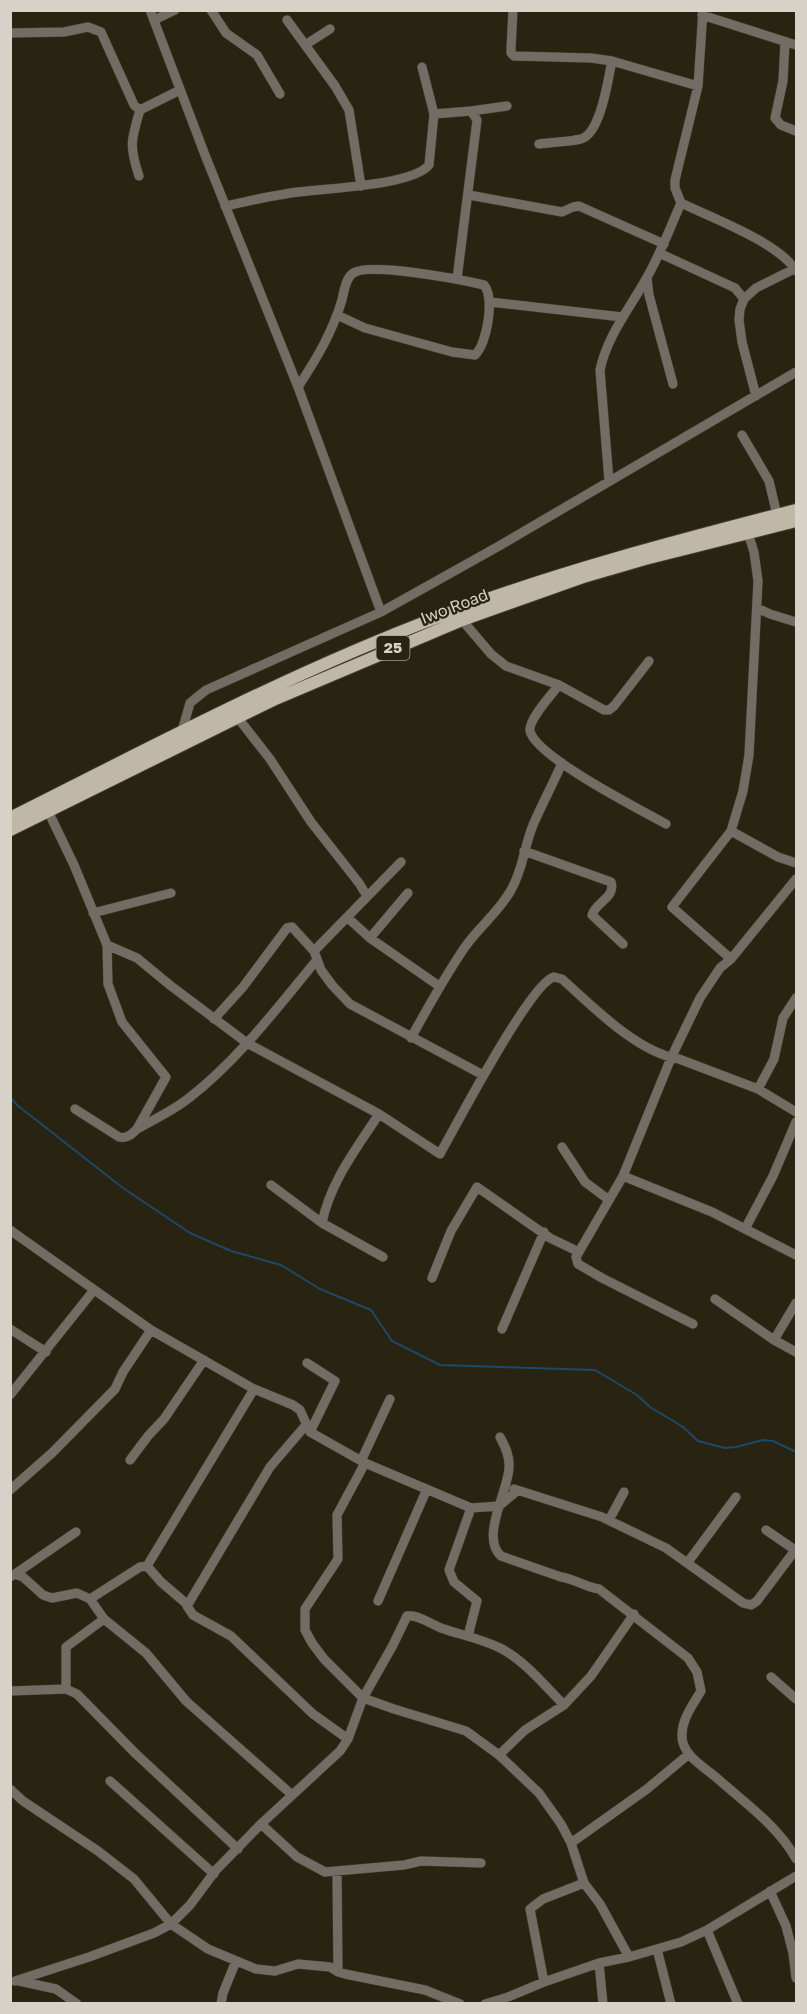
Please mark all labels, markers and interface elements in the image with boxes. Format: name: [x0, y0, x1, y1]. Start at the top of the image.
street label: Iwo Road: [417, 584, 491, 628]
road number: 25: [376, 636, 410, 660]

